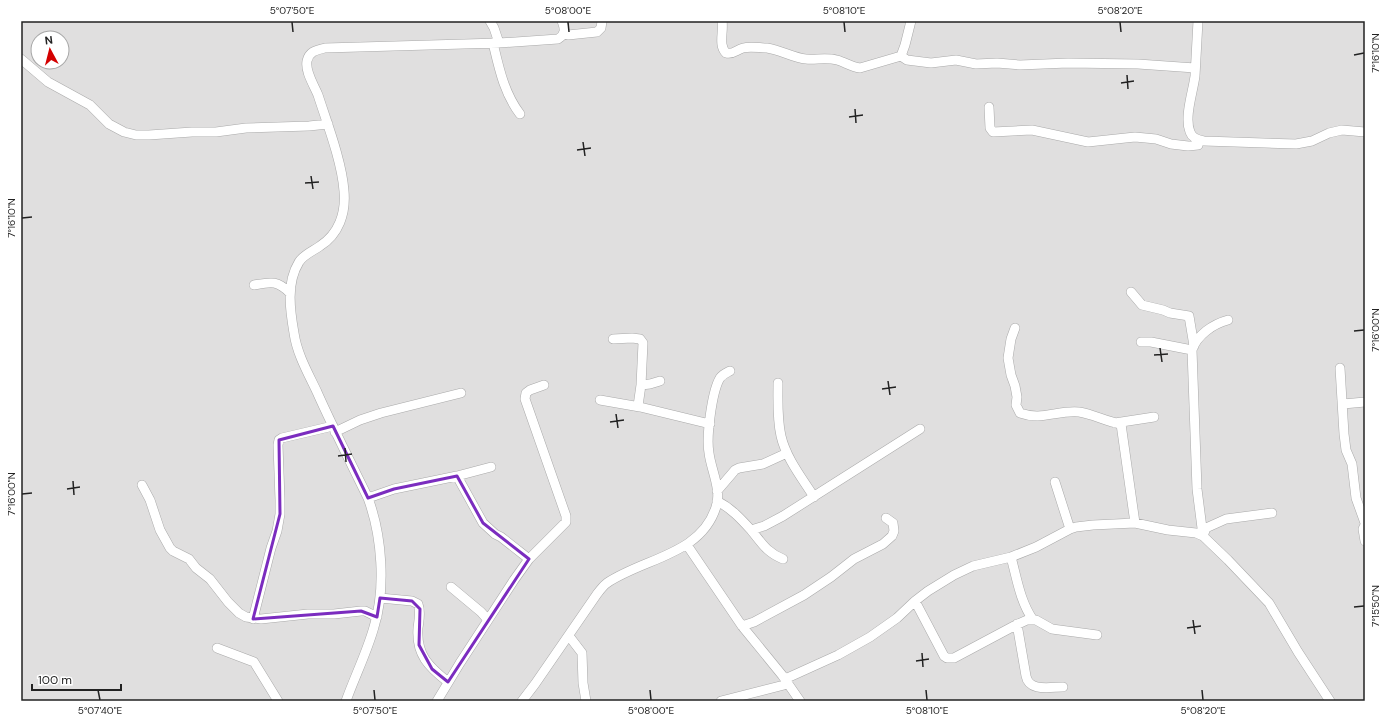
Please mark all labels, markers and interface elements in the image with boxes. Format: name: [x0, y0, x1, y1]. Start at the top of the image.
text: 5°07'50"E: [270, 4, 315, 17]
text: 5°08'00"E: [545, 4, 591, 17]
text: 5°08'10"E: [823, 4, 866, 17]
text: 5°08'20"E: [1097, 4, 1143, 17]
north arrow: [30, 30, 70, 70]
text: N: [44, 33, 54, 48]
text: 7°16'10"N: [1369, 33, 1382, 73]
text: 7°16'10"N: [5, 198, 18, 238]
text: 7°16'00"N: [1369, 308, 1382, 352]
text: 7°16'00"N: [5, 472, 18, 516]
text: 7°15'50"N: [1369, 585, 1382, 627]
scale bar: [32, 666, 121, 692]
text: 100 m: [38, 672, 72, 688]
text: 5°07'40"E: [78, 704, 123, 717]
text: 5°07'50"E: [353, 704, 398, 717]
text: 5°08'00"E: [628, 704, 674, 717]
text: 5°08'10"E: [906, 704, 949, 717]
text: 5°08'20"E: [1180, 704, 1226, 717]

